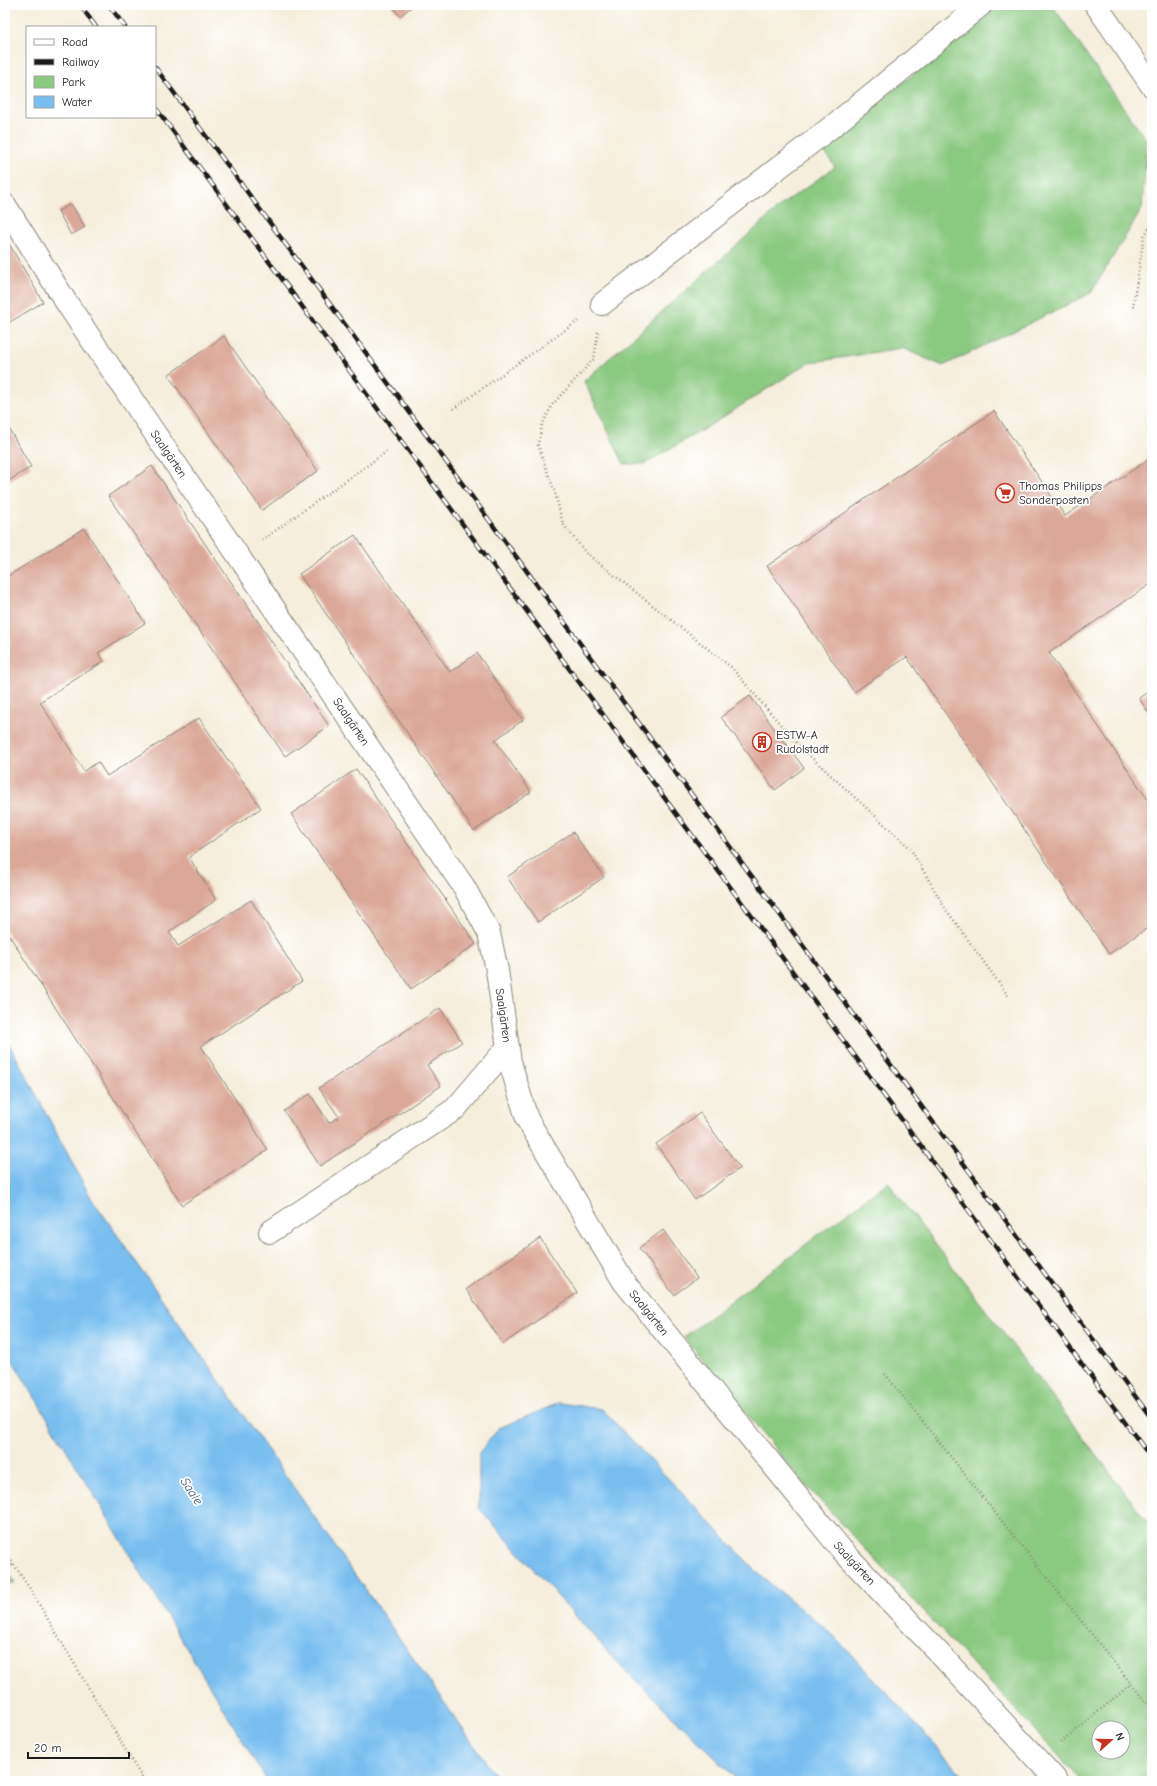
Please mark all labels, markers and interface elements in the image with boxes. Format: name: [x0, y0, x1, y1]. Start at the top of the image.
legend: [26, 26, 156, 118]
text: Road: [62, 35, 88, 49]
text: Railway: [62, 55, 100, 69]
text: Park: [62, 75, 85, 89]
text: Water: [62, 95, 92, 109]
street label: Saalgärten: [148, 427, 190, 481]
place label: Thomas Philipps Sonderposten: [1019, 479, 1102, 507]
supermarket icon: Thomas Philipps Sonderposten: [994, 482, 1016, 504]
street label: Saalgärten: [330, 695, 372, 748]
place label: ESTW-A Rudolstadt: [776, 728, 829, 756]
building icon: ESTW-A Rudolstadt: [751, 731, 773, 753]
street label: Saalgärten: [493, 987, 514, 1043]
street label: Saalgärten: [626, 1287, 672, 1338]
water label: Saale: [178, 1474, 207, 1508]
street label: Saalgärten: [831, 1538, 878, 1588]
north arrow: [1091, 1720, 1131, 1760]
text: N: [1113, 1731, 1127, 1742]
scale bar: [28, 1734, 129, 1760]
text: 20 m: [34, 1741, 62, 1755]

